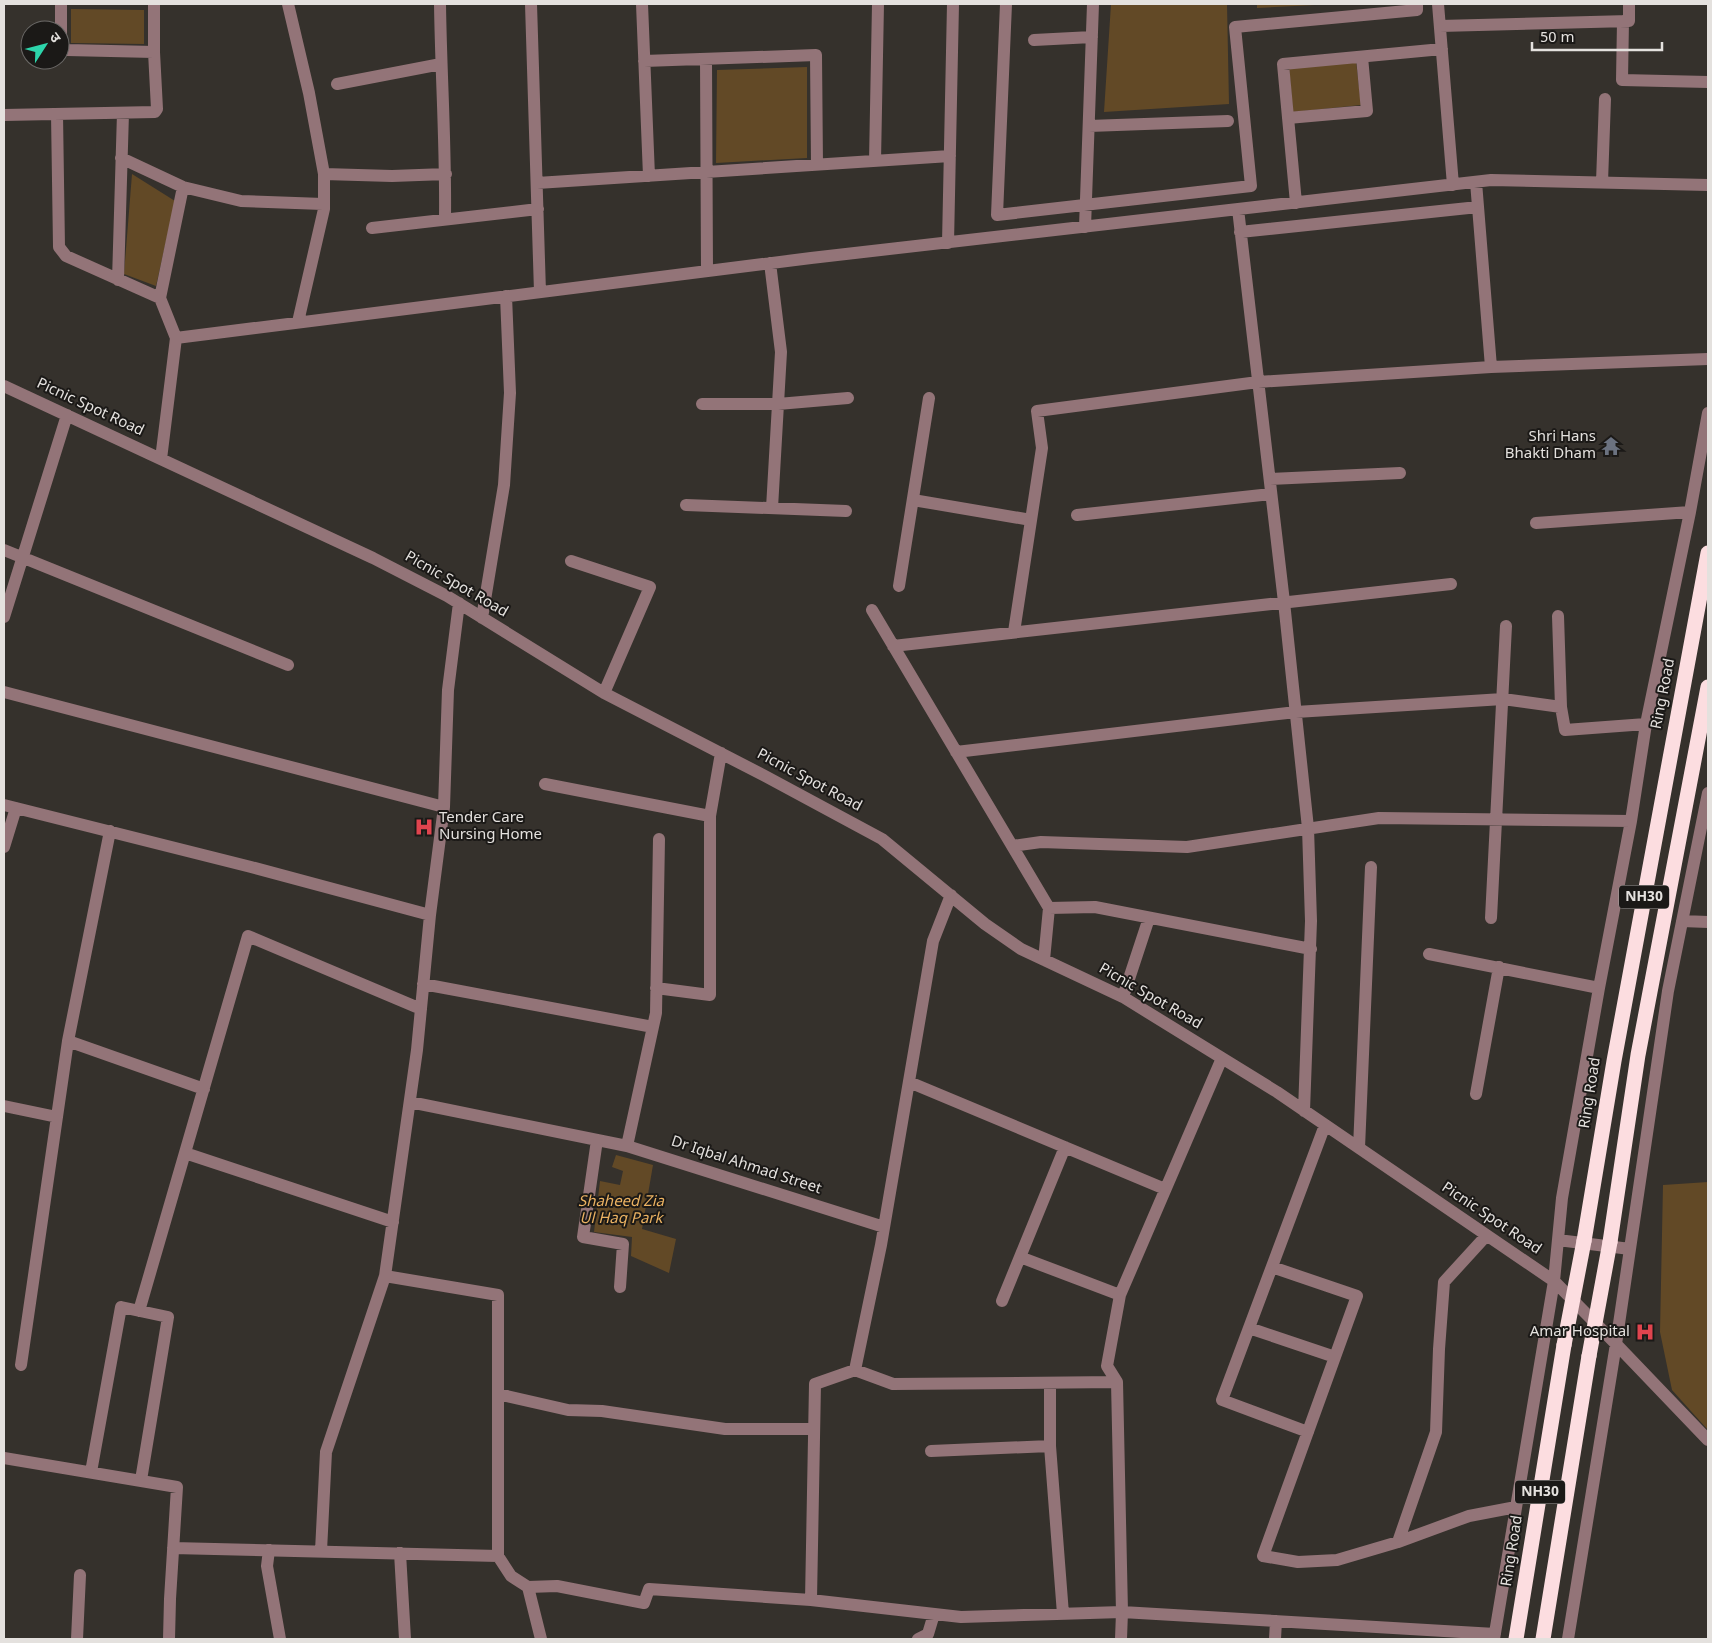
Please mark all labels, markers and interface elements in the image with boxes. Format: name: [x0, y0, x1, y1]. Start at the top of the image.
north arrow: [20, 20, 70, 70]
scale bar: [1532, 20, 1662, 52]
text: उ: [44, 29, 65, 48]
text: 50 m: [1540, 29, 1574, 48]
street label: Picnic Spot Road: [33, 375, 147, 441]
place label: Shri Hans Bhakti Dham: [1505, 428, 1596, 464]
temple icon: Shri Hans Bhakti Dham: [1600, 435, 1622, 457]
street label: Picnic Spot Road: [401, 548, 511, 622]
street label: Ring Road: [1648, 657, 1680, 731]
street label: Picnic Spot Road: [753, 745, 865, 817]
place label: Tender Care Nursing Home: [439, 809, 542, 845]
hospital icon: Tender Care Nursing Home: [413, 816, 435, 838]
road number: NH30: [1619, 886, 1669, 909]
street label: Picnic Spot Road: [1095, 960, 1205, 1034]
street label: Ring Road: [1576, 1056, 1606, 1130]
street label: Dr Iqbal Ahmad Street: [668, 1133, 824, 1199]
street label: Picnic Spot Road: [1437, 1179, 1545, 1259]
park label: Shaheed Zia Ul Haq Park: [578, 1193, 665, 1229]
hospital icon: Amar Hospital: [1634, 1321, 1656, 1343]
place label: Amar Hospital: [1530, 1323, 1630, 1342]
road number: NH30: [1515, 1480, 1565, 1504]
street label: Ring Road: [1498, 1514, 1528, 1588]

